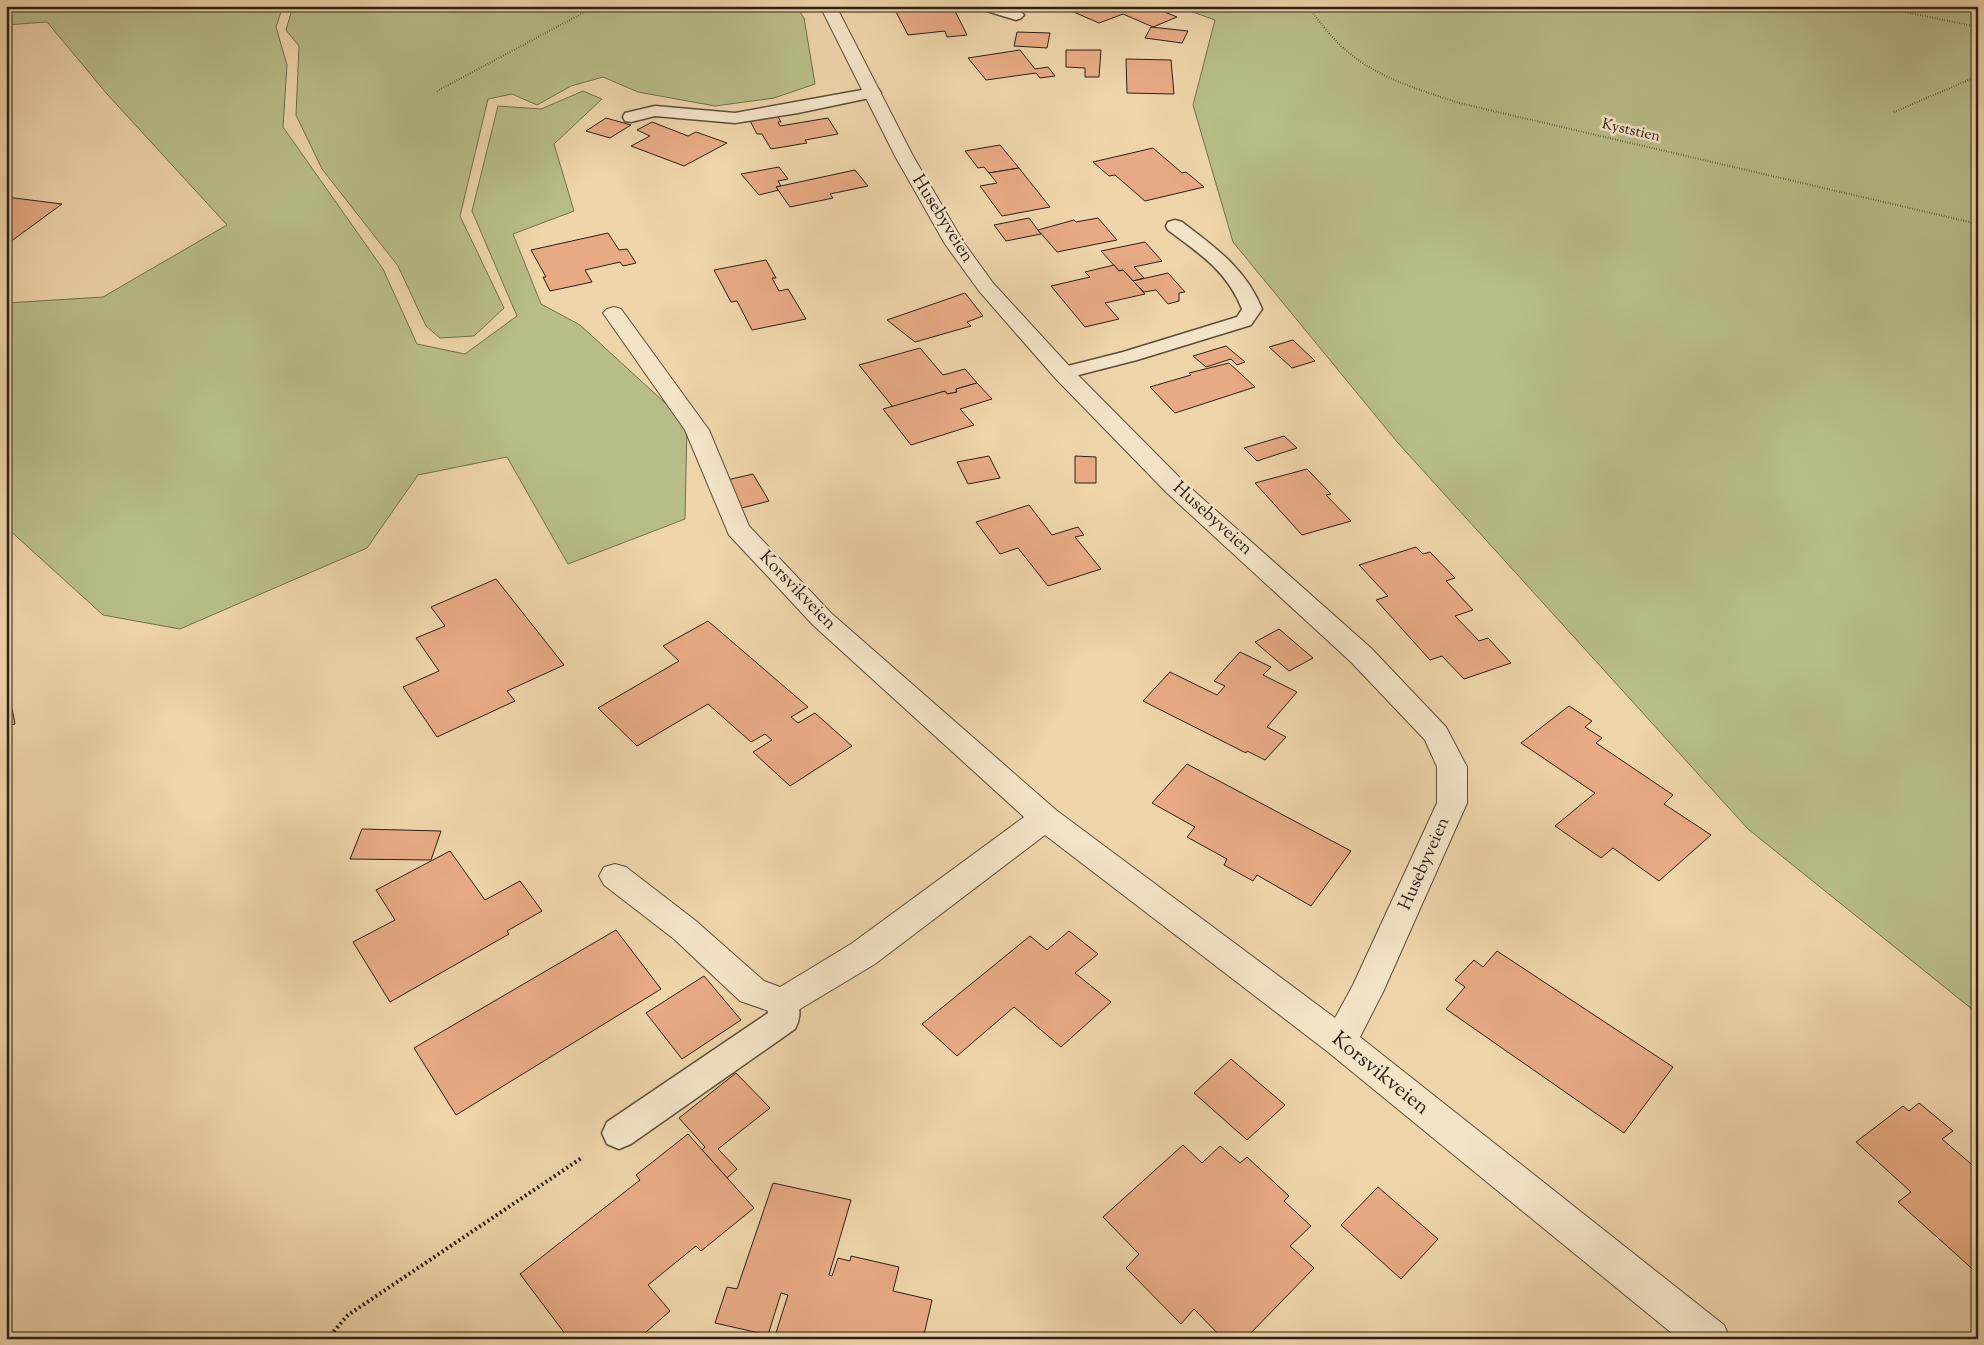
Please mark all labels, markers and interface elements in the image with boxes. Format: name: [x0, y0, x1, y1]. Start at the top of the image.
street label: Kyststien: [1600, 114, 1663, 148]
street label: Husebyveien: [905, 170, 980, 268]
street label: Husebyveien: [1166, 476, 1258, 562]
street label: Korsvikveien: [752, 546, 842, 637]
street label: Husebyveien: [1393, 813, 1457, 915]
street label: Korsvikveien: [1325, 1025, 1435, 1123]

